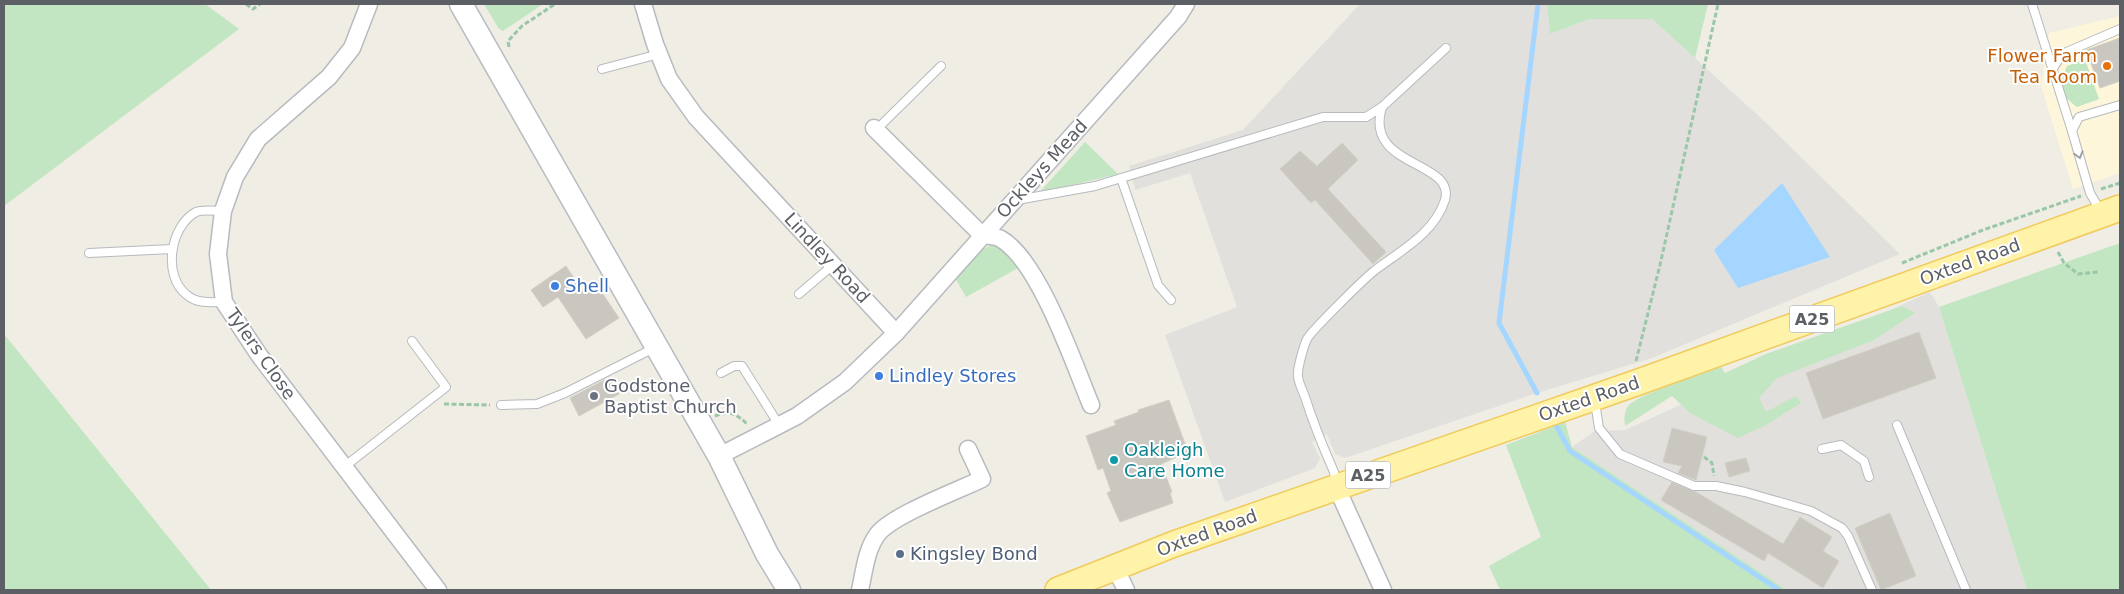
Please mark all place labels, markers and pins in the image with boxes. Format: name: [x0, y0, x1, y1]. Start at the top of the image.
place label: Flower Farm Tea Room: [1987, 45, 2097, 87]
marker: Flower Farm Tea Room: [2101, 60, 2113, 72]
place label: Shell: [565, 275, 609, 296]
marker: Shell: [549, 280, 561, 292]
place label: Lindley Stores: [889, 365, 1016, 386]
marker: Lindley Stores: [873, 370, 885, 382]
place label: Godstone Baptist Church: [604, 375, 737, 417]
marker: Godstone Baptist Church: [588, 390, 600, 402]
place label: Oakleigh Care Home: [1124, 439, 1225, 481]
marker: Oakleigh Care Home: [1108, 454, 1120, 466]
place label: Kingsley Bond: [910, 543, 1038, 564]
marker: Kingsley Bond: [894, 548, 906, 560]

